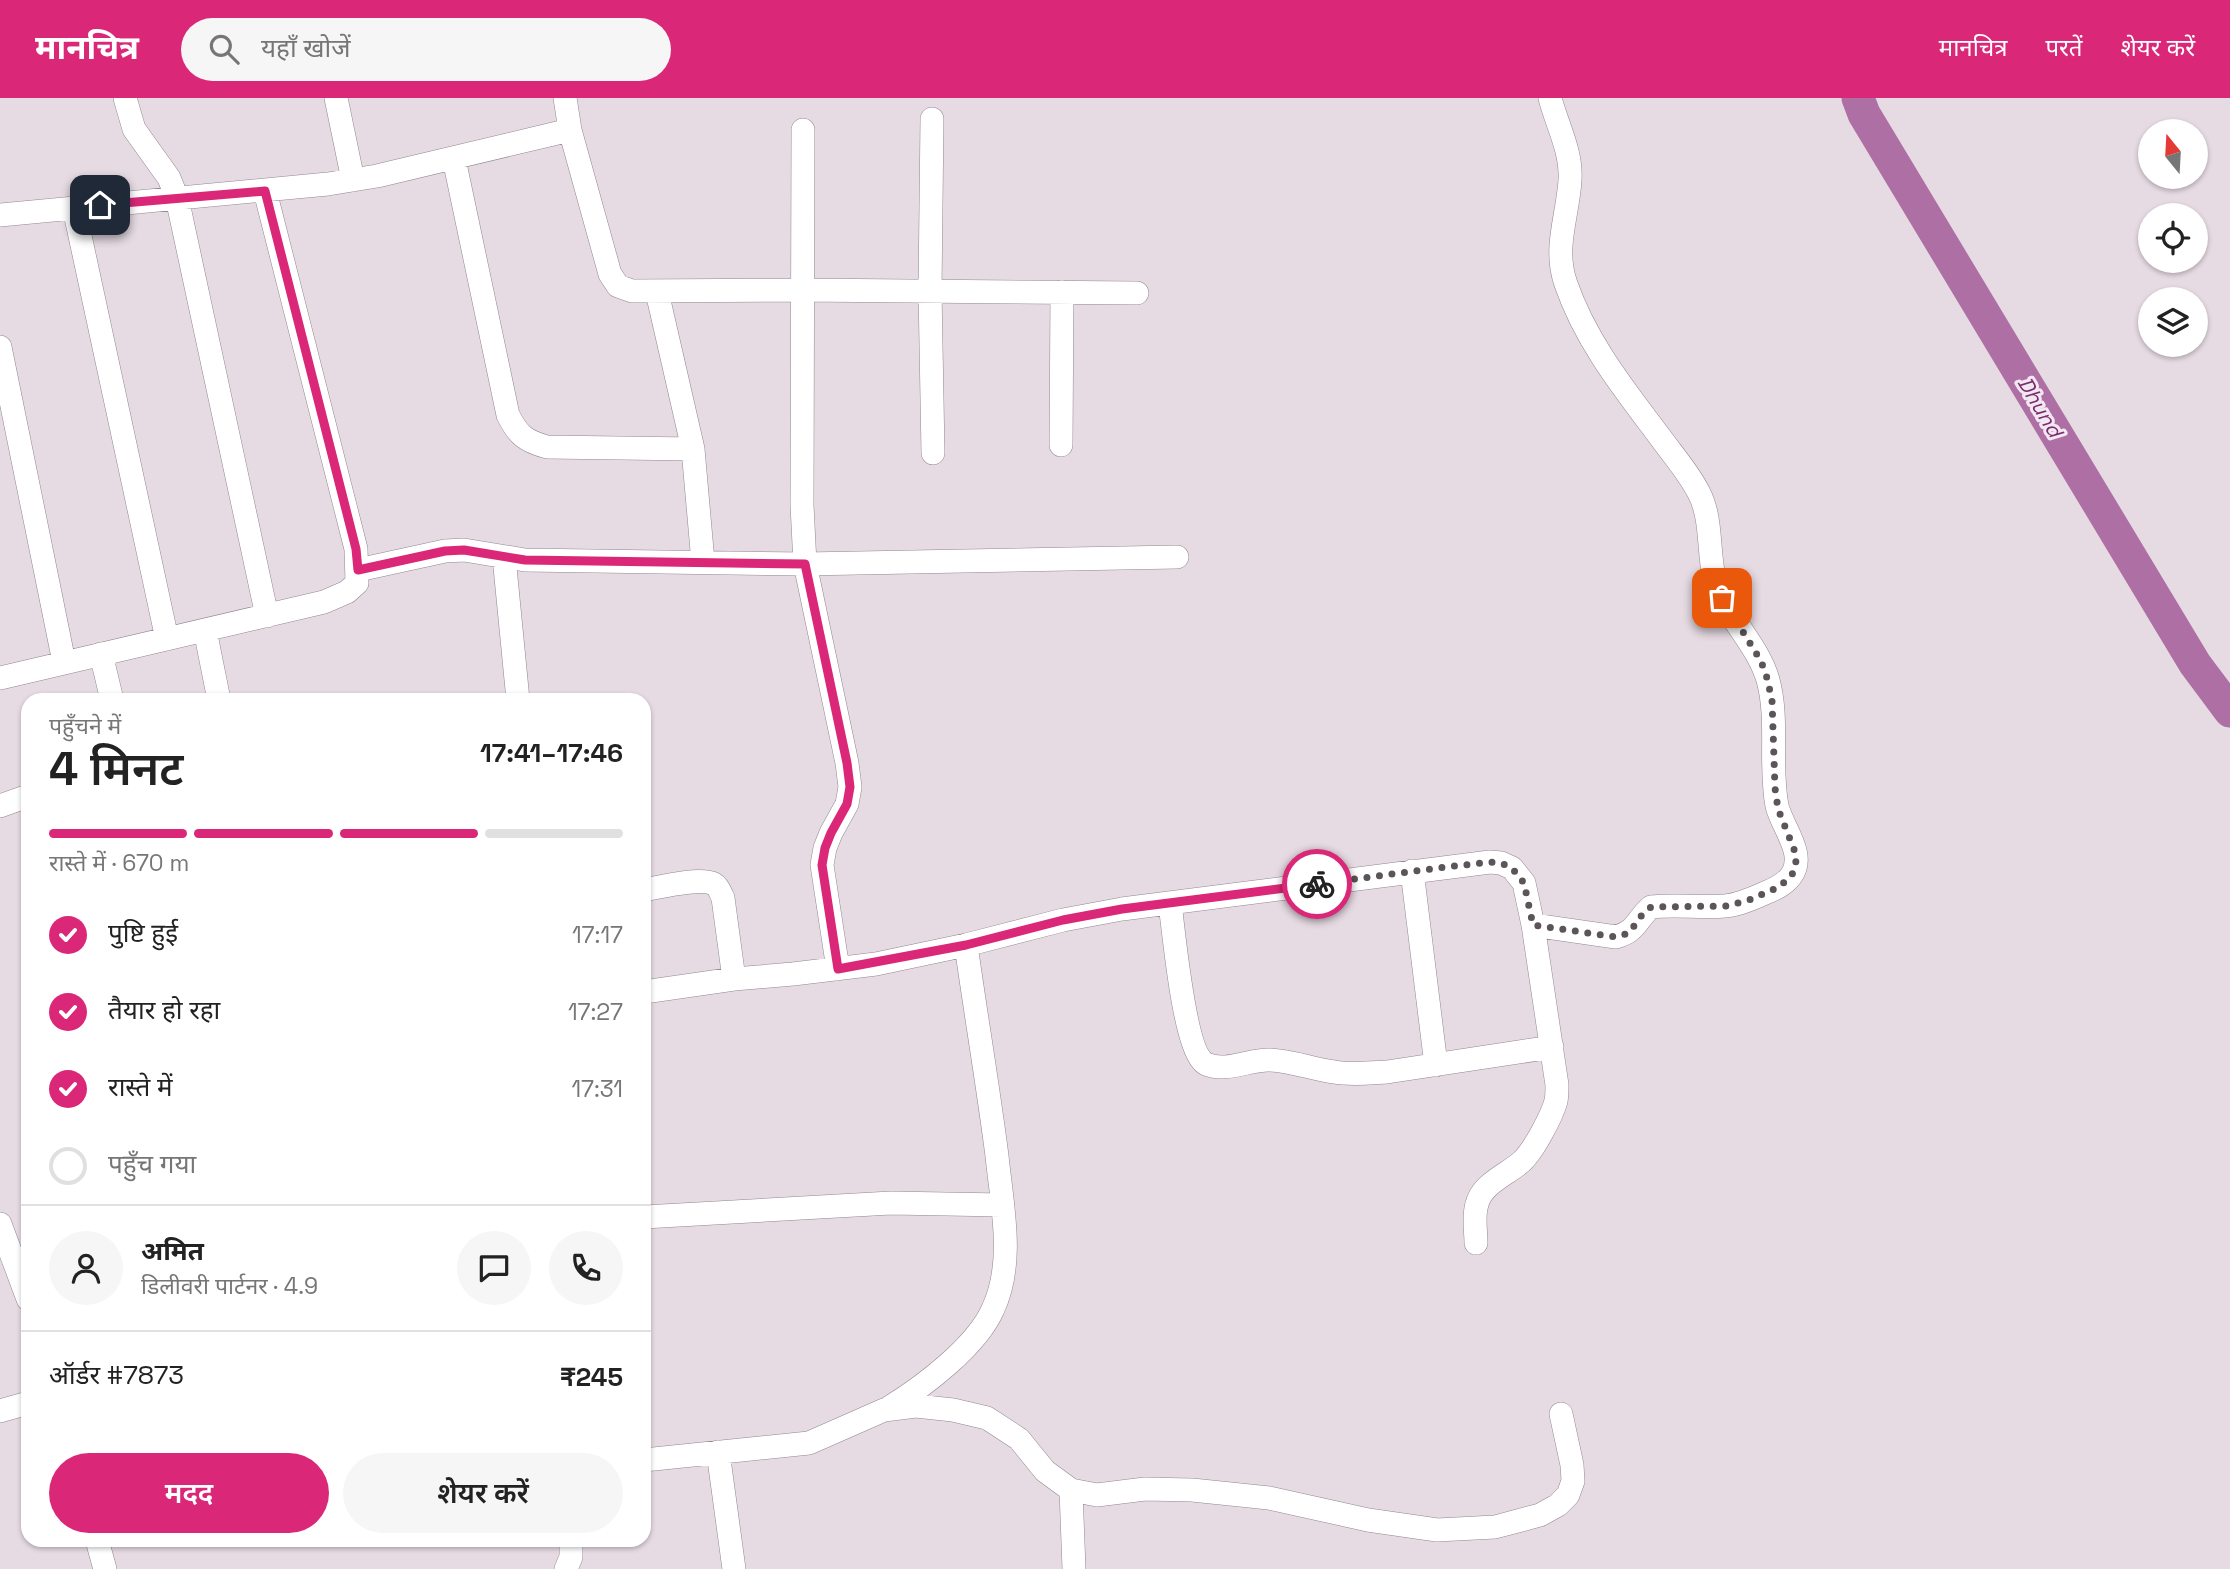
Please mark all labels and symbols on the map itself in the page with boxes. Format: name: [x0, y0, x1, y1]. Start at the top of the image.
north arrow: [2138, 119, 2208, 189]
pin: [70, 175, 130, 235]
water label: Dhund: [2012, 372, 2070, 444]
pin: [1692, 568, 1752, 628]
courier: [1282, 849, 1352, 919]

